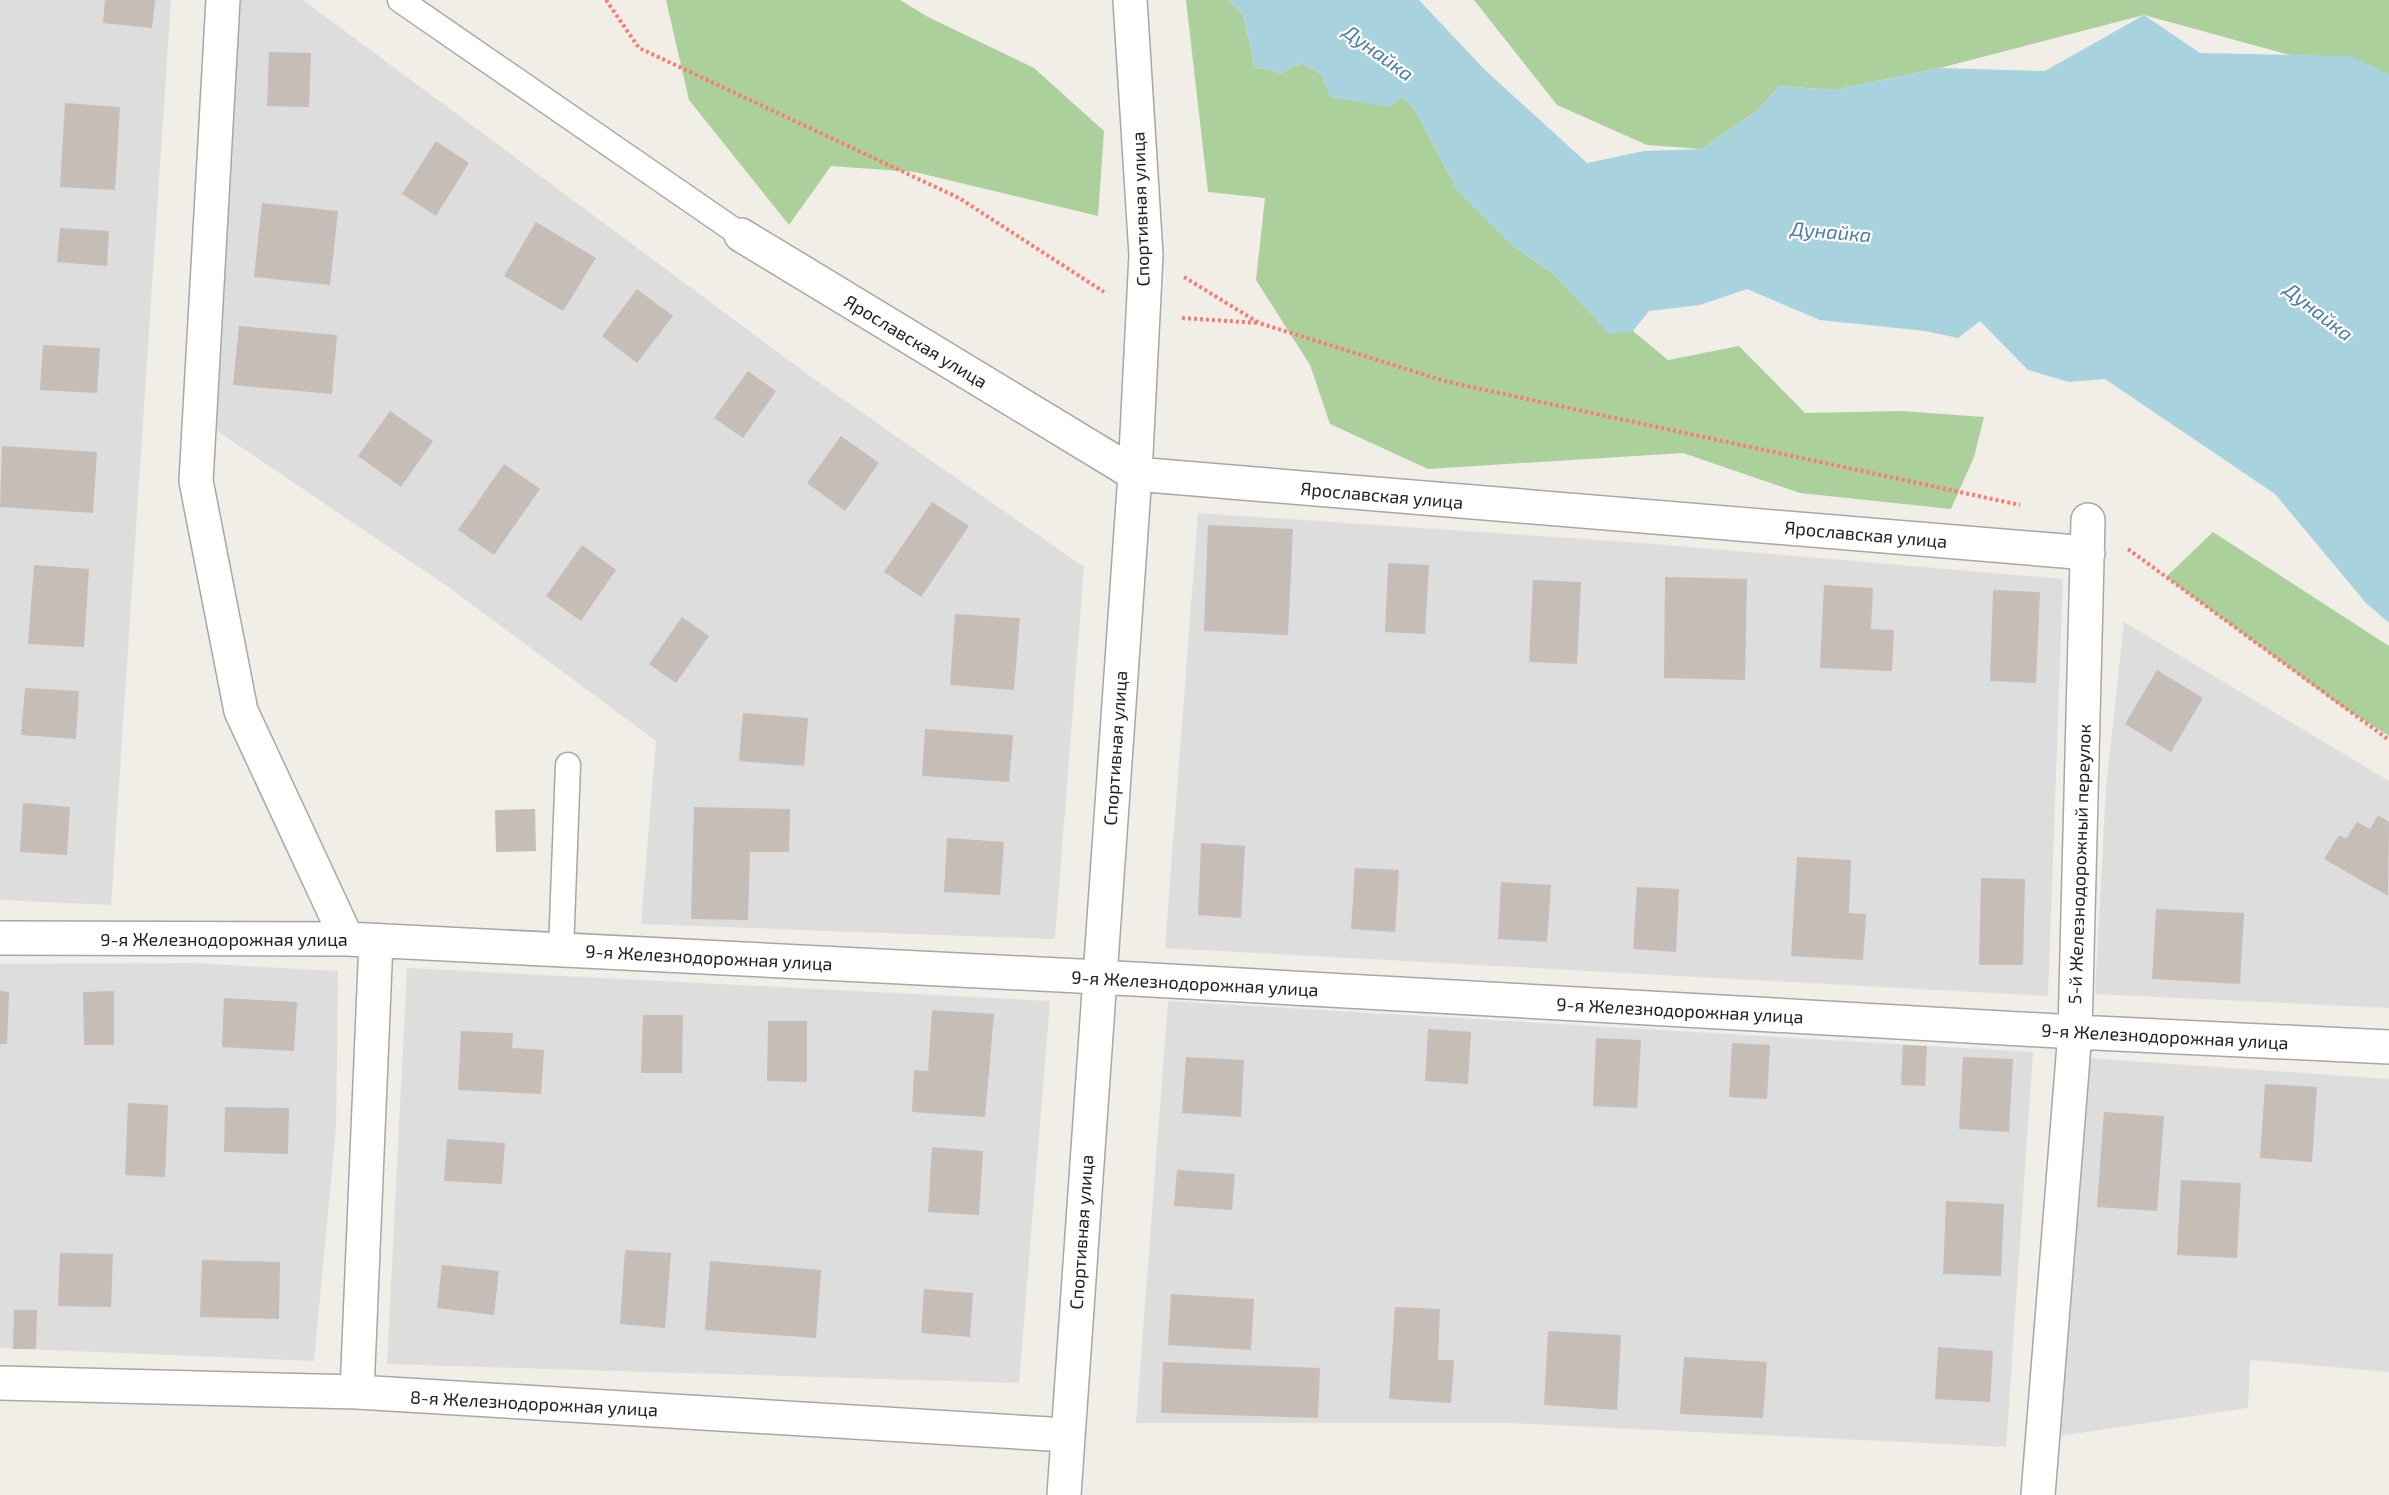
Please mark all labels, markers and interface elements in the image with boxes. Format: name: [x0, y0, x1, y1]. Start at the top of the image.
water label: Дунайка: [1338, 18, 1419, 86]
street label: Спортивная улица: [1126, 131, 1154, 287]
water label: Дунайка: [1789, 215, 1872, 246]
water label: Дунайка: [2279, 276, 2358, 345]
street label: Ярославская улица: [840, 290, 992, 392]
street label: Ярославская улица: [1300, 477, 1464, 513]
street label: Ярославская улица: [1784, 516, 1948, 552]
street label: Спортивная улица: [1099, 670, 1131, 826]
street label: 5-й Железнодорожный переулок: [2063, 723, 2095, 1005]
street label: 9-я Железнодорожная улица: [100, 928, 348, 950]
street label: 9-я Железнодорожная улица: [585, 940, 833, 974]
street label: 9-я Железнодорожная улица: [1071, 966, 1319, 1000]
street label: 9-я Железнодорожная улица: [1556, 993, 1804, 1027]
street label: 9-я Железнодорожная улица: [2041, 1019, 2289, 1053]
street label: Спортивная улица: [1065, 1154, 1097, 1310]
street label: 8-я Железнодорожная улица: [410, 1386, 658, 1420]

